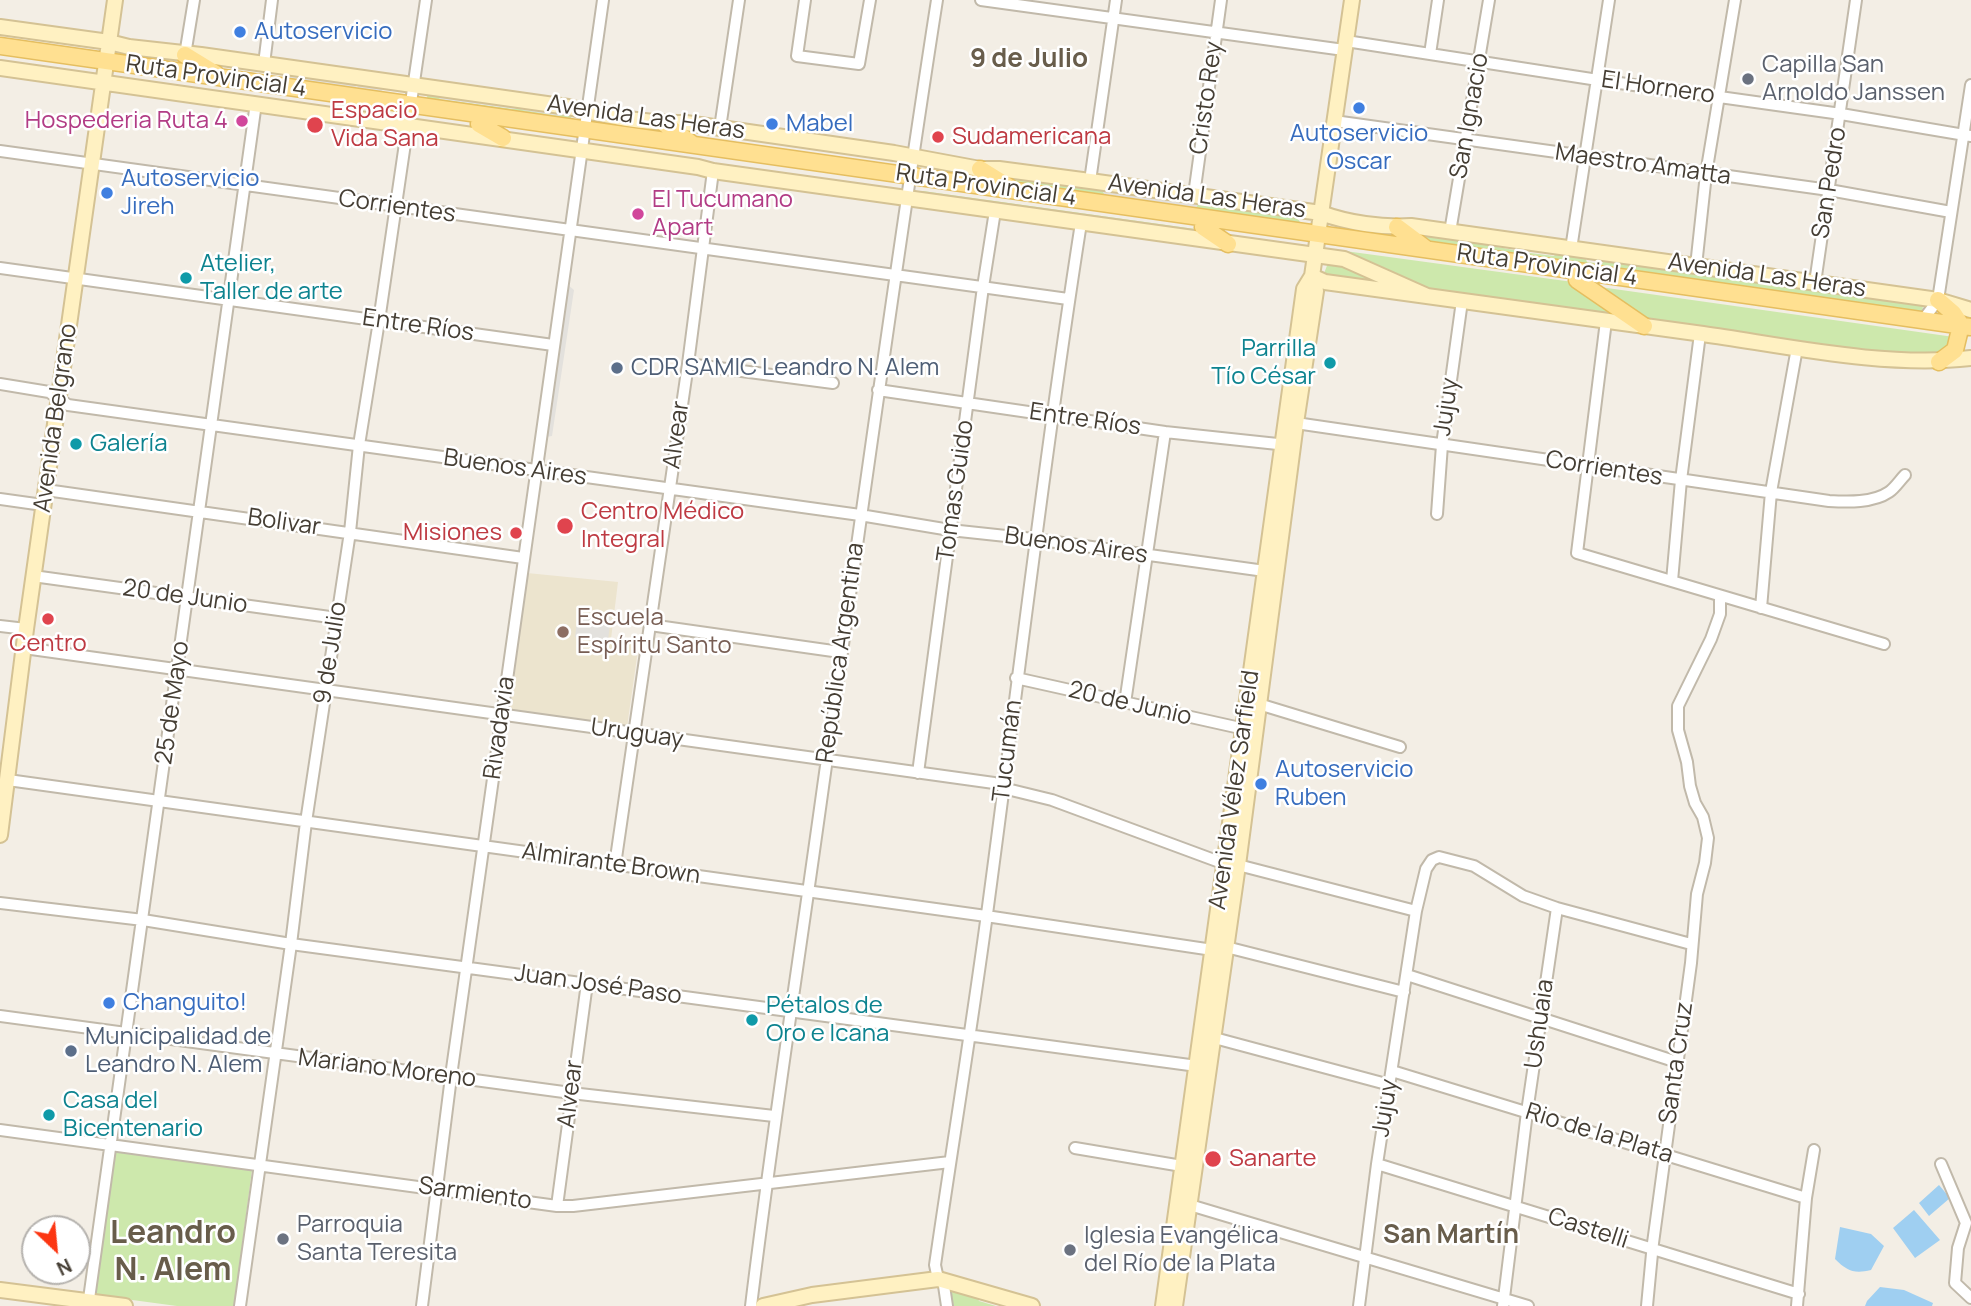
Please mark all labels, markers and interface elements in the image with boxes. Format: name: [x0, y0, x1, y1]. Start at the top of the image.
place label: Autoservicio: [254, 18, 392, 46]
marker: Autoservicio: [232, 24, 248, 40]
street label: Cristo Rey: [1185, 40, 1229, 156]
district label: 9 de Julio: [970, 44, 1088, 76]
street label: Ruta Provincial 4: [124, 50, 308, 104]
street label: San Ignacio: [1445, 51, 1495, 181]
place label: Capilla San Arnoldo Janssen: [1762, 51, 1945, 107]
street label: El Hornero: [1599, 66, 1717, 110]
marker: Capilla San Arnoldo Janssen: [1740, 71, 1756, 87]
street label: Avenida Las Heras: [545, 90, 747, 146]
place label: Espacio Vida Sana: [331, 97, 439, 153]
marker: Autoservicio Oscar: [1351, 100, 1367, 116]
place label: Hospederia Ruta 4: [25, 107, 228, 135]
place label: Mabel: [786, 110, 853, 138]
marker: Hospederia Ruta 4: [234, 113, 250, 129]
marker: Espacio Vida Sana: [305, 115, 325, 135]
marker: Mabel: [764, 116, 780, 132]
place label: Autoservicio Oscar: [1290, 120, 1428, 176]
place label: Sudamericana: [952, 123, 1111, 151]
street label: San Pedro: [1807, 125, 1853, 241]
marker: Sudamericana: [930, 129, 946, 145]
street label: Maestro Amatta: [1553, 138, 1733, 192]
street label: Ruta Provincial 4: [894, 159, 1078, 213]
place label: Autoservicio Jireh: [121, 165, 259, 221]
street label: Avenida Las Heras: [1106, 169, 1308, 225]
marker: Autoservicio Jireh: [99, 185, 115, 201]
street label: Corrientes: [337, 185, 457, 229]
place label: El Tucumano Apart: [652, 186, 793, 242]
marker: El Tucumano Apart: [630, 206, 646, 222]
street label: Ruta Provincial 4: [1455, 239, 1639, 293]
street label: Avenida Las Heras: [1666, 248, 1868, 304]
place label: Atelier, Taller de arte: [200, 250, 343, 306]
marker: Atelier, Taller de arte: [178, 270, 194, 286]
street label: Entre Ríos: [360, 304, 476, 348]
street label: Avenida Belgrano: [29, 322, 83, 514]
place label: Parrilla Tío César: [1211, 335, 1316, 391]
place label: CDR SAMIC Leandro N. Alem: [631, 354, 939, 382]
marker: Parrilla Tío César: [1322, 355, 1338, 371]
marker: CDR SAMIC Leandro N. Alem: [609, 360, 625, 376]
street label: Jujuy: [1429, 376, 1465, 438]
street label: Entre Ríos: [1027, 398, 1143, 442]
street label: Alvear: [658, 399, 696, 471]
street label: Tomas Guido: [932, 418, 980, 564]
place label: Galería: [90, 430, 167, 458]
marker: Galería: [68, 436, 84, 452]
street label: Buenos Aires: [442, 444, 588, 492]
street label: Corrientes: [1543, 446, 1665, 492]
place label: Centro Médico Integral: [581, 498, 744, 554]
street label: Bolivar: [246, 504, 322, 542]
marker: Centro Médico Integral: [555, 516, 575, 536]
place label: Misiones: [403, 519, 502, 547]
street label: Buenos Aires: [1003, 522, 1149, 570]
marker: Misiones: [508, 525, 524, 541]
street label: República Argentina: [811, 541, 871, 765]
street label: 20 de Junio: [121, 574, 249, 620]
street label: 9 de Julio: [309, 600, 353, 706]
place label: Escuela Espíritu Santo: [577, 604, 732, 660]
marker: Centro: [40, 611, 56, 627]
marker: Escuela Espíritu Santo: [555, 624, 571, 640]
place label: Centro: [9, 630, 87, 658]
street label: 25 de Mayo: [150, 639, 196, 767]
street label: Avenida Vélez Sarfield: [1204, 668, 1266, 912]
street label: Rivadavia: [479, 675, 521, 781]
street label: 20 de Junio: [1066, 676, 1194, 732]
street label: Tucumán: [987, 698, 1029, 804]
street label: Uruguay: [589, 713, 685, 755]
place label: Autoservicio Ruben: [1275, 756, 1413, 812]
marker: Autoservicio Ruben: [1253, 776, 1269, 792]
street label: Almirante Brown: [520, 837, 702, 891]
street label: Juan José Paso: [513, 959, 683, 1011]
street label: Ushuaia: [1519, 977, 1561, 1071]
place label: Changuito!: [123, 989, 247, 1017]
place label: Pétalos de Oro e Icana: [766, 992, 889, 1048]
marker: Changuito!: [101, 995, 117, 1011]
street label: Santa Cruz: [1654, 1000, 1700, 1126]
marker: Pétalos de Oro e Icana: [744, 1012, 760, 1028]
place label: Municipalidad de Leandro N. Alem: [85, 1023, 271, 1079]
marker: Municipalidad de Leandro N. Alem: [63, 1043, 79, 1059]
street label: Mariano Moreno: [296, 1044, 478, 1094]
street label: Alvear: [553, 1058, 589, 1130]
street label: Jujuy: [1367, 1077, 1405, 1139]
place label: Casa del Bicentenario: [63, 1087, 203, 1143]
street label: Rio de la Plata: [1522, 1098, 1676, 1170]
marker: Casa del Bicentenario: [41, 1107, 57, 1123]
place label: Sanarte: [1229, 1145, 1317, 1173]
marker: Sanarte: [1203, 1149, 1223, 1169]
street label: Sarmiento: [417, 1172, 533, 1216]
street label: Castelli: [1544, 1202, 1632, 1256]
place label: Parroquia Santa Teresita: [297, 1211, 457, 1267]
north arrow: [21, 1215, 91, 1285]
district label: Leandro N. Alem: [110, 1215, 236, 1290]
district label: San Martín: [1383, 1220, 1519, 1252]
place label: Iglesia Evangélica del Río de la Plata: [1084, 1222, 1278, 1278]
marker: Parroquia Santa Teresita: [275, 1231, 291, 1247]
marker: Iglesia Evangélica del Río de la Plata: [1062, 1242, 1078, 1258]
text: N: [52, 1252, 76, 1282]

